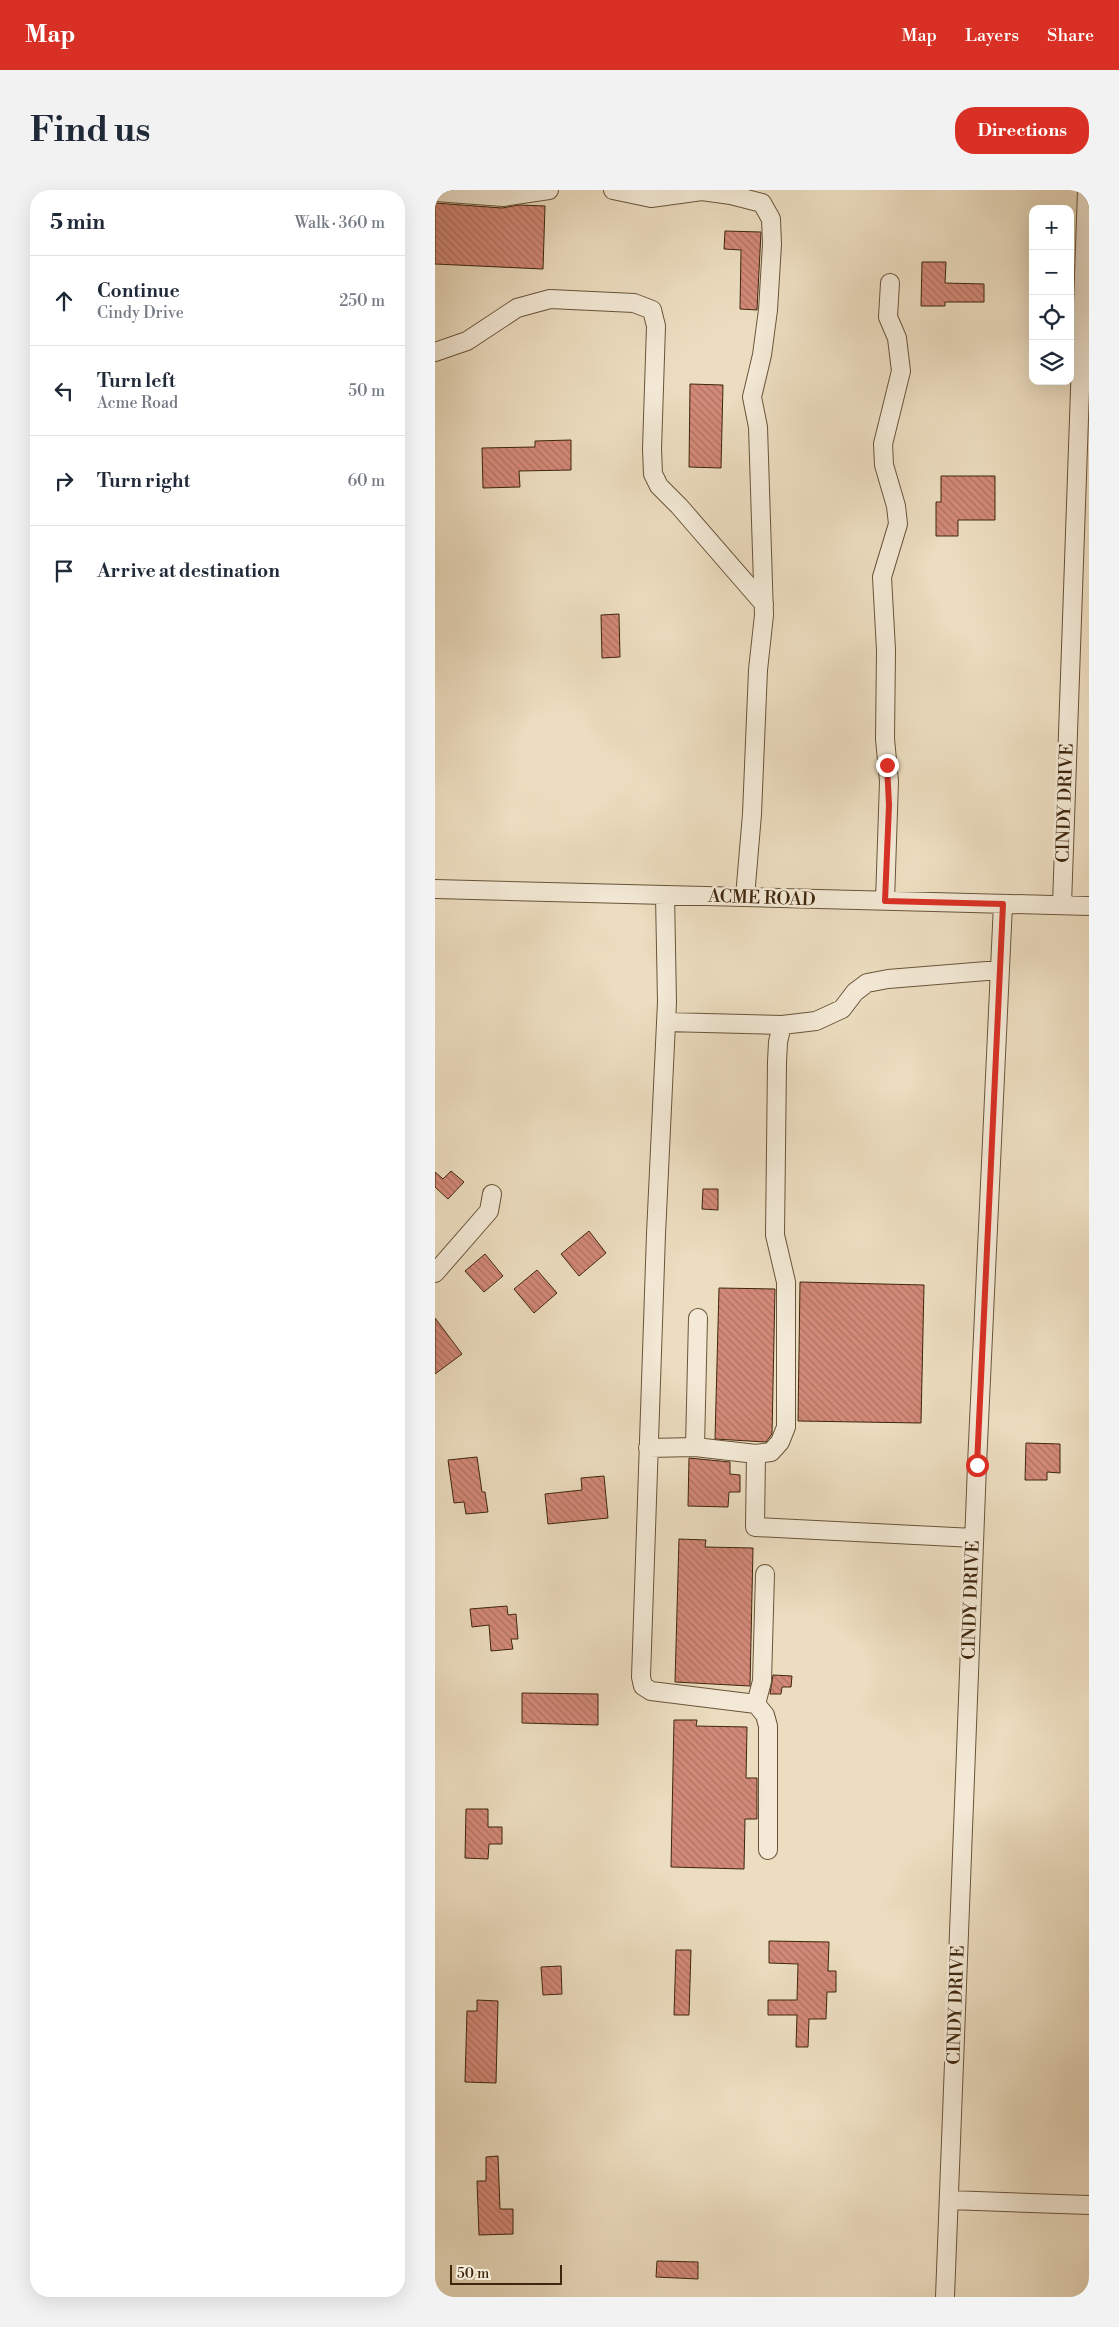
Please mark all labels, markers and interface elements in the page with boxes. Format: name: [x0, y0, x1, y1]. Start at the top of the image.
text: Map: [25, 20, 75, 50]
text: Map: [902, 24, 937, 47]
text: Layers: [965, 24, 1019, 47]
text: Share: [1047, 24, 1094, 47]
button: Directions: [955, 107, 1089, 154]
text: Find us: [30, 109, 150, 152]
map controls: [1029, 205, 1074, 385]
button: +: [1029, 205, 1074, 250]
text: 5 min: [50, 210, 105, 236]
text: Walk · 360 m: [295, 213, 385, 233]
button: −: [1029, 250, 1074, 295]
text: Continue: [97, 279, 180, 303]
icon: ahead: [50, 287, 78, 315]
text: 250 m: [339, 291, 385, 311]
button: locate: [1029, 295, 1074, 340]
text: Cindy Drive: [97, 303, 184, 323]
button: layers: [1029, 340, 1074, 385]
text: Turn left: [97, 369, 176, 393]
icon: left: [50, 377, 78, 405]
text: 50 m: [348, 381, 385, 401]
text: Acme Road: [97, 393, 178, 413]
icon: right: [50, 467, 78, 495]
text: Turn right: [97, 469, 190, 493]
text: 60 m: [347, 471, 385, 491]
icon: arrive: [50, 557, 78, 585]
text: Arrive at destination: [97, 559, 280, 583]
street label: CINDY DRIVE: [1051, 743, 1079, 863]
route end: [876, 754, 899, 777]
street label: ACME ROAD: [707, 885, 816, 911]
route start: [966, 1454, 989, 1477]
street label: CINDY DRIVE: [957, 1540, 985, 1660]
street label: CINDY DRIVE: [942, 1945, 970, 2065]
scale bar: [450, 2262, 563, 2285]
text: 50 m: [457, 2265, 489, 2283]

